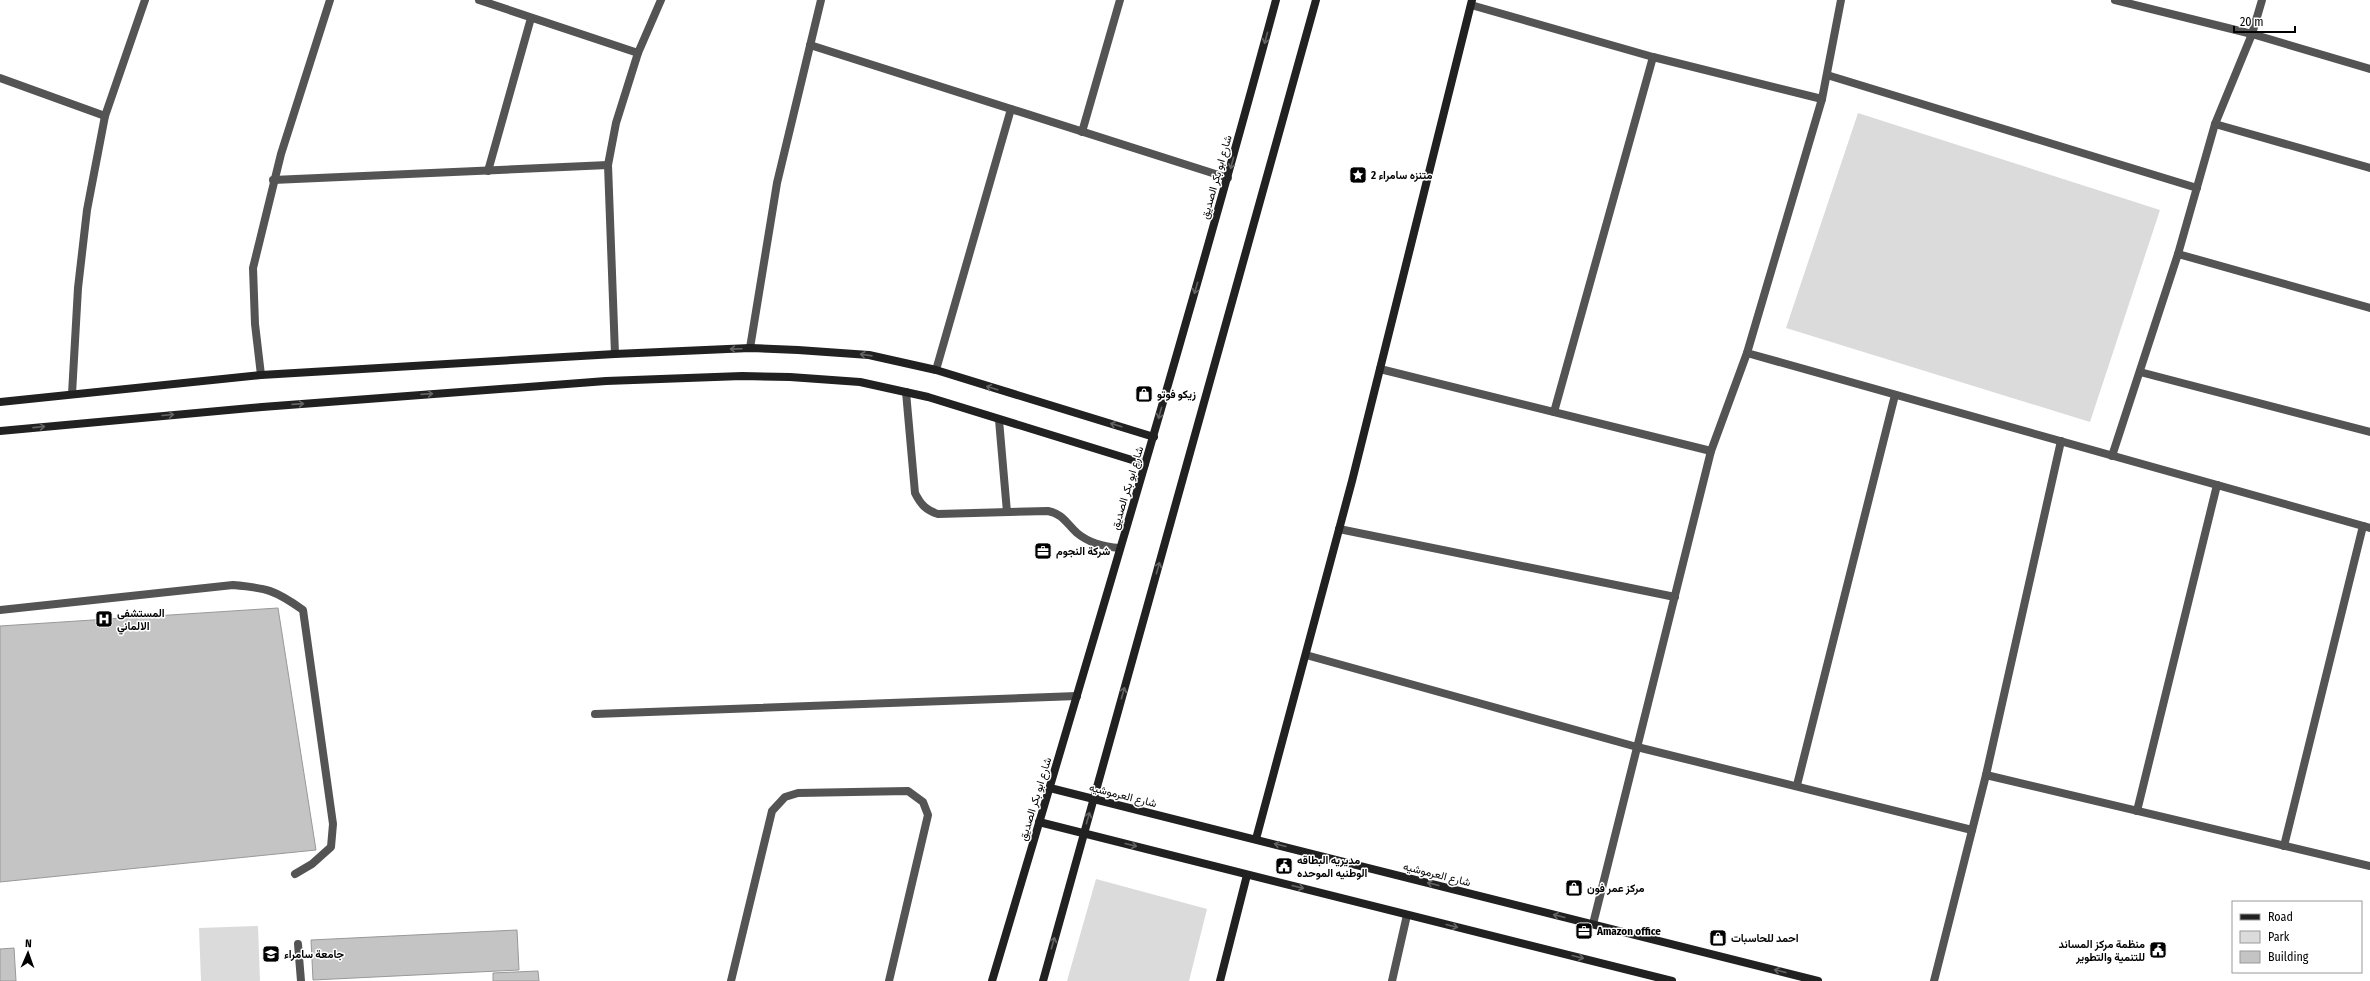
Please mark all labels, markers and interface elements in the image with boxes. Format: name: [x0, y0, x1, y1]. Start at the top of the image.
scale bar: [2234, 8, 2295, 34]
text: 20 m: [2240, 15, 2264, 29]
one-way arrow: [1262, 31, 1269, 44]
street label: شارع ابو بكر الصديق: [1198, 133, 1236, 221]
one-way arrow: [1228, 156, 1235, 169]
place icon: متنزه سامراء 2: [1348, 165, 1368, 185]
place label: متنزه سامراء 2: [1370, 169, 1432, 182]
one-way arrow: [1192, 281, 1199, 294]
one-way arrow: [730, 345, 743, 352]
one-way arrow: [860, 351, 873, 359]
one-way arrow: [985, 384, 998, 391]
shop icon: زيكو فوتو: [1134, 384, 1154, 404]
place label: زيكو فوتو: [1157, 388, 1196, 401]
one-way arrow: [420, 391, 433, 398]
one-way arrow: [291, 400, 304, 407]
one-way arrow: [1156, 406, 1163, 419]
one-way arrow: [161, 411, 174, 419]
one-way arrow: [1110, 421, 1123, 428]
one-way arrow: [32, 423, 45, 431]
street label: شارع ابو بكر الصديق: [1109, 445, 1147, 532]
office icon: شركة النجوم: [1033, 541, 1053, 561]
place label: شركة النجوم: [1056, 545, 1111, 559]
one-way arrow: [1155, 562, 1162, 575]
place label: المستشفى الالماني: [117, 607, 165, 635]
hospital icon: المستشفى الالماني: [94, 609, 114, 629]
one-way arrow: [1120, 687, 1127, 700]
street label: شارع ابو بكر الصديق: [1017, 756, 1055, 843]
street label: شارع العرموشيه: [1087, 781, 1158, 811]
one-way arrow: [1085, 812, 1092, 825]
one-way arrow: [1274, 841, 1287, 849]
one-way arrow: [1125, 842, 1138, 850]
place label: مديريه البطاقه الوطنيه الموحده: [1297, 854, 1368, 880]
public building icon: مديريه البطاقه الوطنيه الموحده: [1274, 856, 1294, 876]
street label: شارع العرموشيه: [1401, 860, 1472, 890]
shop icon: مركز عمر فون: [1564, 878, 1584, 898]
one-way arrow: [1427, 880, 1440, 887]
place label: مركز عمر فون: [1587, 882, 1645, 895]
one-way arrow: [1291, 884, 1304, 892]
legend: [2232, 901, 2362, 973]
text: Road: [2268, 910, 2293, 924]
one-way arrow: [1553, 911, 1566, 919]
office icon: Amazon office: [1574, 921, 1594, 941]
one-way arrow: [1445, 922, 1458, 930]
place label: Amazon office: [1596, 925, 1661, 938]
shop icon: احمد للحاسبات: [1708, 928, 1728, 948]
text: Park: [2268, 930, 2290, 944]
place label: احمد للحاسبات: [1731, 932, 1799, 945]
north arrow: [8, 933, 48, 973]
text: N: [25, 937, 32, 950]
one-way arrow: [1050, 937, 1057, 950]
place label: منظمة مركز المساند للتنمية والتطوير: [2059, 938, 2145, 964]
public building icon: منظمة مركز المساند للتنمية والتطوير: [2148, 940, 2168, 960]
school or university icon: جامعة سامراء: [261, 944, 281, 964]
place label: جامعة سامراء: [284, 948, 344, 961]
text: Building: [2268, 950, 2309, 964]
one-way arrow: [1571, 954, 1584, 962]
one-way arrow: [1774, 967, 1787, 975]

